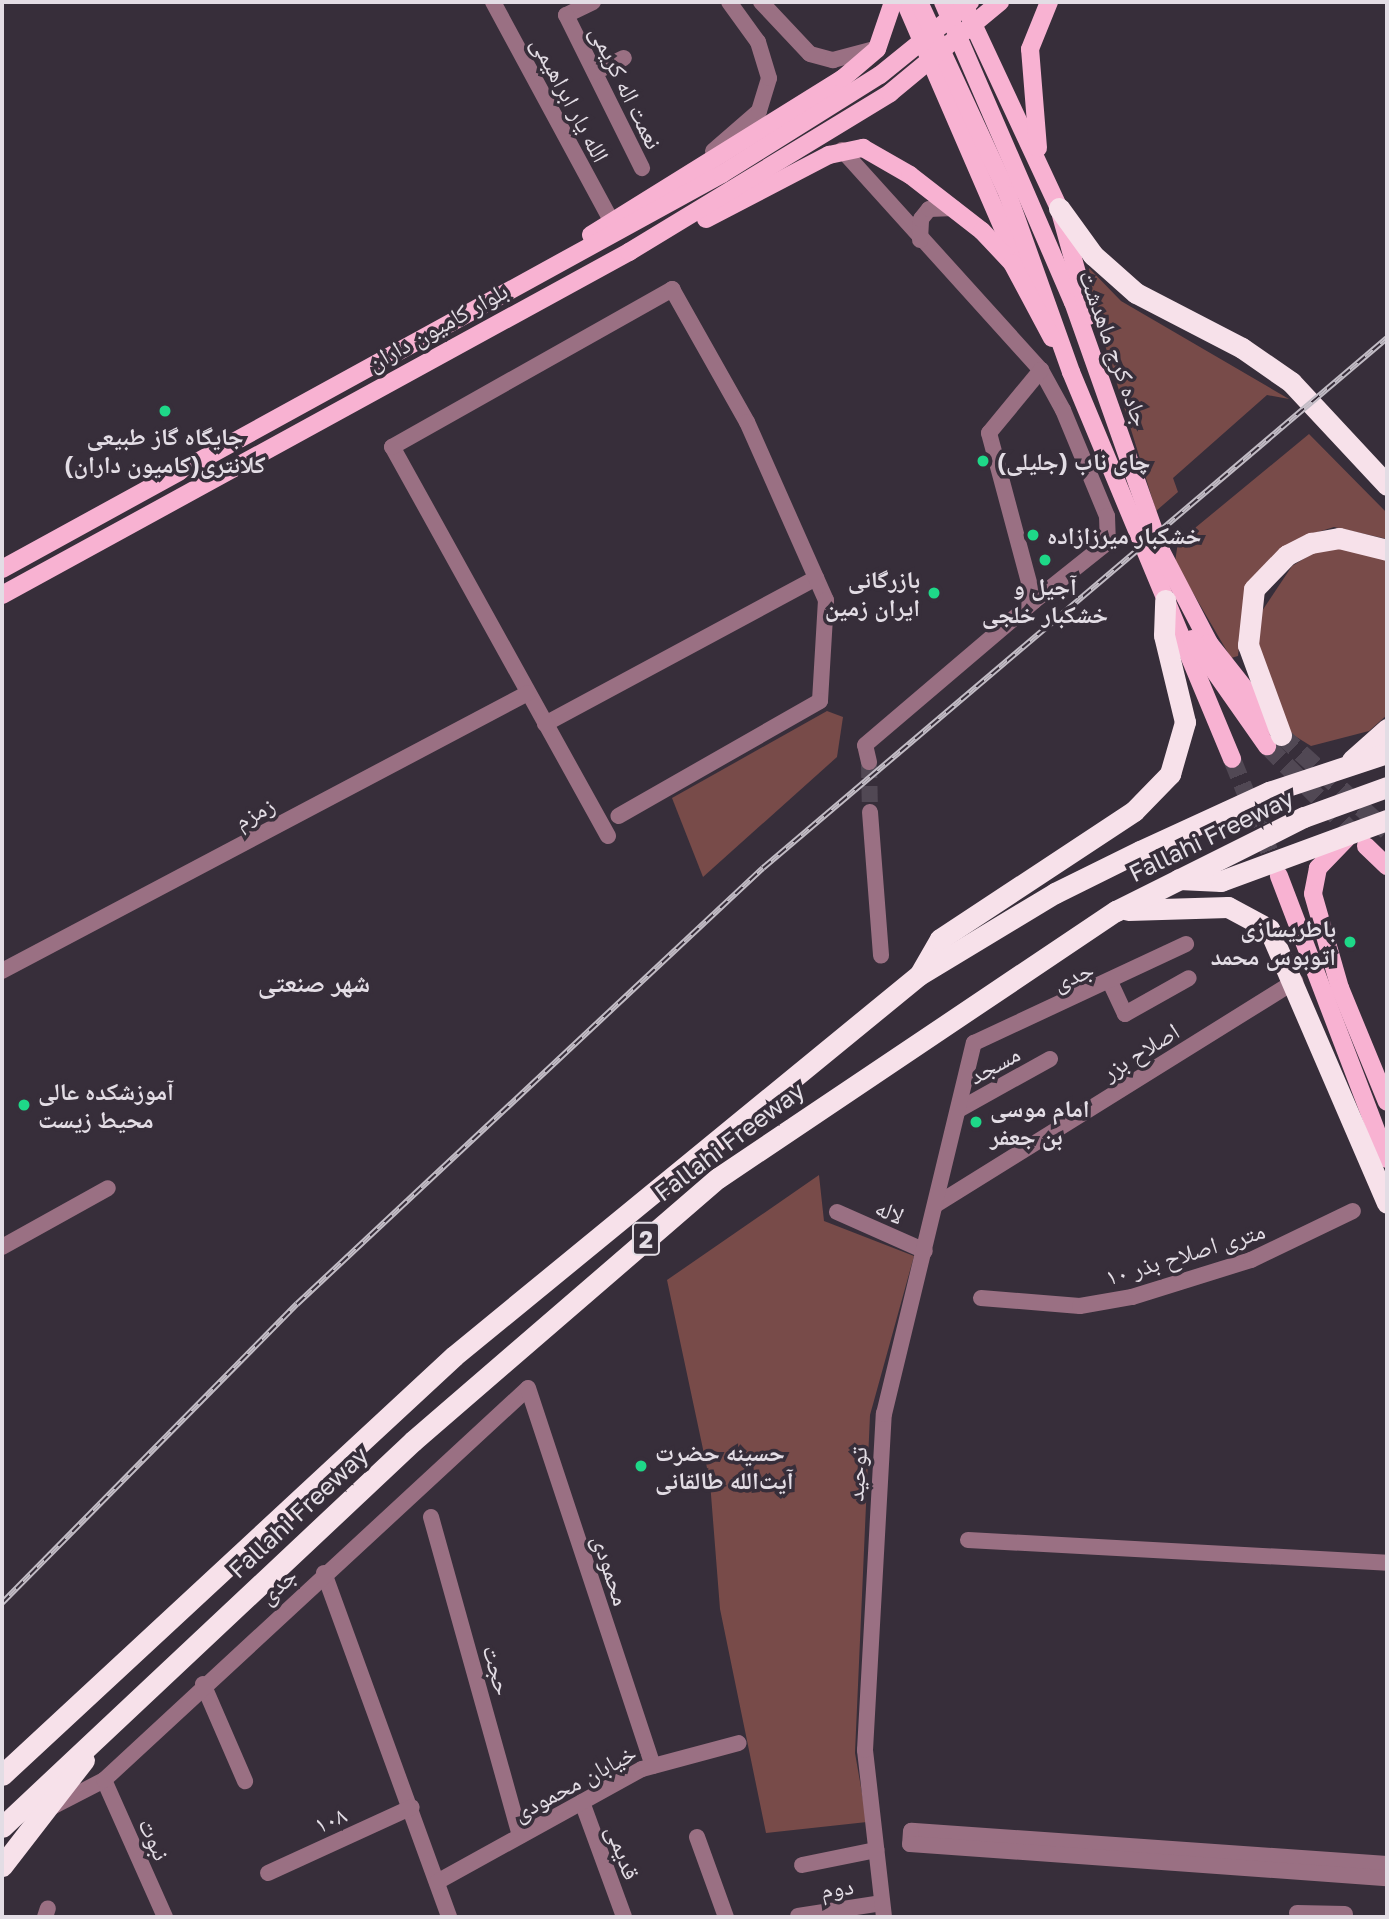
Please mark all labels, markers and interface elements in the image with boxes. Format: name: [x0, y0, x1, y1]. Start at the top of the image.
street label: نعمت اله کریمی: [585, 20, 669, 154]
street label: الله یار ابراهیمی: [526, 31, 616, 167]
street label: جاده کرج ماهدشت: [1073, 266, 1157, 430]
street label: بلوار کامیون داران: [362, 276, 512, 376]
marker: جایگاه گاز طبیعی کلانتری(کامیون داران): [157, 403, 173, 419]
place label: جایگاه گاز طبیعی کلانتری(کامیون داران): [64, 422, 266, 478]
place label: چای ناب (جلیلی): [997, 447, 1150, 475]
marker: چای ناب (جلیلی): [975, 453, 991, 469]
place label: خشکبار میرزازاده: [1047, 521, 1201, 549]
marker: خشکبار میرزازاده: [1025, 527, 1041, 543]
marker: آجیل و خشکبار خلجی: [1037, 552, 1053, 568]
place label: بازرگانی ایران زمین: [825, 565, 920, 621]
place label: آجیل و خشکبار خلجی: [982, 572, 1108, 628]
marker: بازرگانی ایران زمین: [926, 585, 942, 601]
street label: Fallahi Freeway: [1124, 783, 1298, 887]
street label: زمزم: [229, 790, 279, 834]
place label: باطریسازی اتوبوس محمد: [1211, 914, 1336, 970]
marker: باطریسازی اتوبوس محمد: [1342, 934, 1358, 950]
street label: جدی: [1048, 954, 1098, 996]
district label: شهر صنعتی: [258, 967, 370, 999]
street label: اصلاح بزر: [1096, 1016, 1184, 1086]
street label: مسجد: [963, 1038, 1025, 1090]
street label: Fallahi Freeway: [648, 1075, 810, 1207]
place label: آموزشکده عالی محیط زیست: [38, 1077, 174, 1133]
place label: امام موسی بن جعفر: [990, 1094, 1090, 1150]
marker: آموزشکده عالی محیط زیست: [16, 1097, 32, 1113]
marker: امام موسی بن جعفر: [968, 1114, 984, 1130]
street label: لاله: [871, 1192, 909, 1230]
street label: ۱۰ متری اصلاح بذر: [1102, 1215, 1268, 1291]
road number: 2: [630, 1220, 662, 1258]
place label: حسینه حضرت آیت‌الله طالقانی: [655, 1438, 793, 1494]
street label: Fallahi Freeway: [222, 1440, 374, 1584]
street label: توحید: [840, 1446, 872, 1502]
marker: حسینه حضرت آیت‌الله طالقانی: [633, 1458, 649, 1474]
street label: محمودی: [587, 1531, 637, 1609]
street label: جدی: [252, 1560, 302, 1610]
street label: حجت: [477, 1642, 519, 1698]
street label: خیابان محمودی: [507, 1737, 641, 1827]
street label: ۱۰۸: [309, 1799, 351, 1839]
street label: نبوت: [133, 1813, 177, 1865]
street label: قدیمی: [601, 1821, 647, 1883]
street label: دوم: [819, 1870, 855, 1904]

